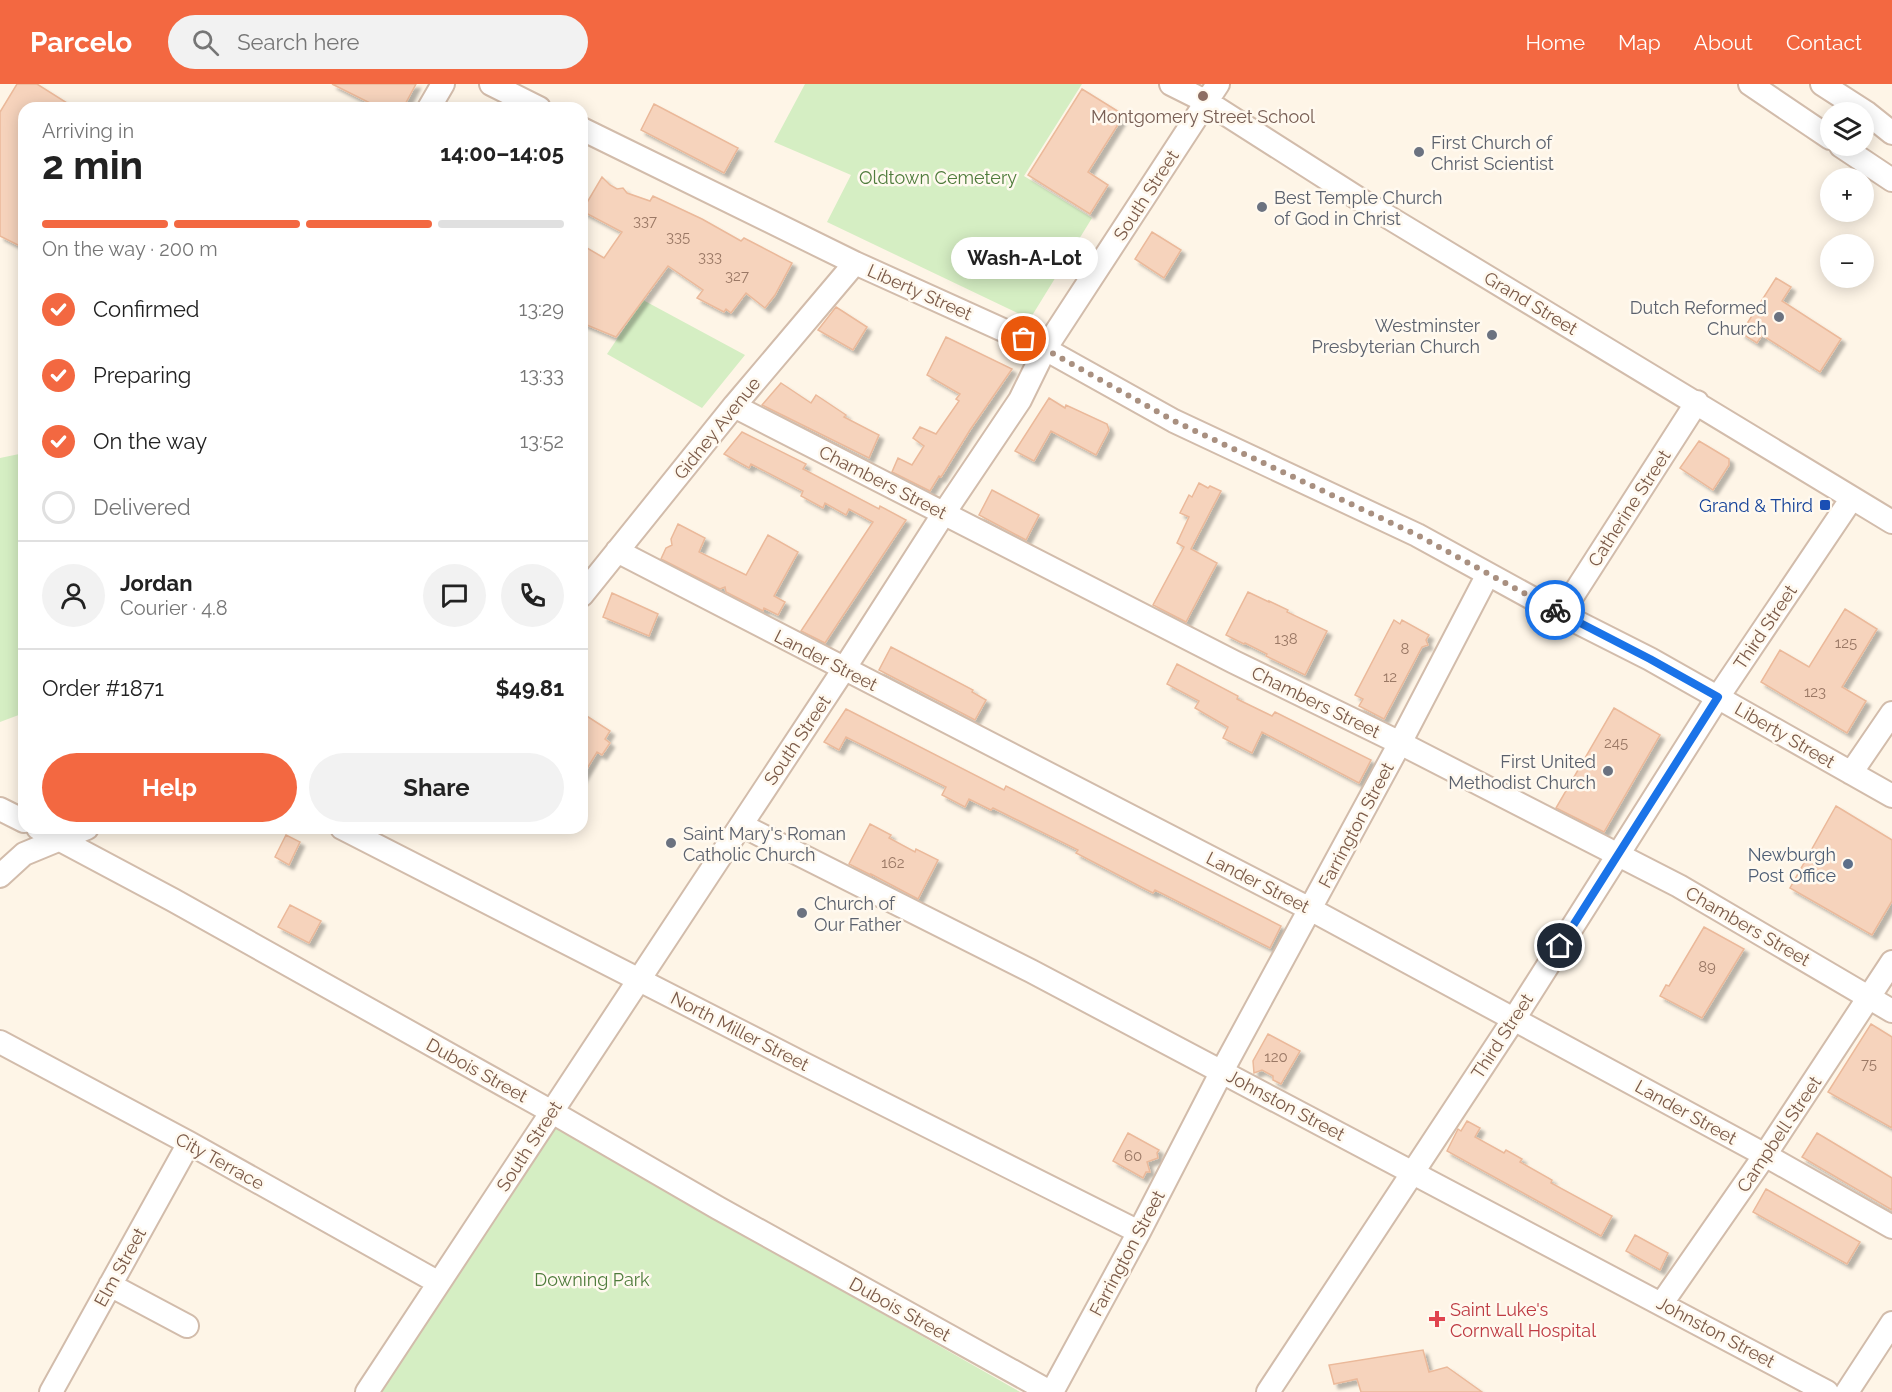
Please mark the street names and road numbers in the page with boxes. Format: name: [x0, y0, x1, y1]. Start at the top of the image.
street label: South Street: [1109, 146, 1183, 244]
street label: Liberty Street: [864, 260, 976, 324]
street label: Grand Street: [1481, 267, 1581, 339]
street label: Gidney Avenue: [669, 372, 765, 483]
street label: Chambers Street: [816, 441, 950, 523]
street label: Catherine Street: [1583, 446, 1675, 570]
street label: Third Street: [1729, 581, 1801, 673]
street label: Lander Street: [771, 625, 881, 695]
street label: Chambers Street: [1248, 662, 1384, 742]
street label: South Street: [759, 691, 835, 789]
street label: Liberty Street: [1731, 698, 1839, 772]
street label: Farrington Street: [1314, 759, 1398, 891]
street label: Lander Street: [1203, 847, 1313, 917]
street label: Chambers Street: [1682, 882, 1814, 970]
street label: North Miller Street: [667, 987, 813, 1075]
street label: Third Street: [1467, 990, 1537, 1082]
street label: Dubois Street: [423, 1034, 531, 1106]
street label: Johnston Street: [1223, 1065, 1349, 1145]
street label: Campbell Street: [1732, 1072, 1826, 1196]
street label: Lander Street: [1632, 1075, 1740, 1149]
street label: South Street: [492, 1097, 566, 1195]
street label: City Terrace: [172, 1128, 268, 1194]
street label: Farrington Street: [1085, 1187, 1169, 1319]
street label: Elm Street: [90, 1224, 150, 1310]
street label: Dubois Street: [846, 1273, 954, 1345]
street label: Johnston Street: [1653, 1292, 1779, 1372]

